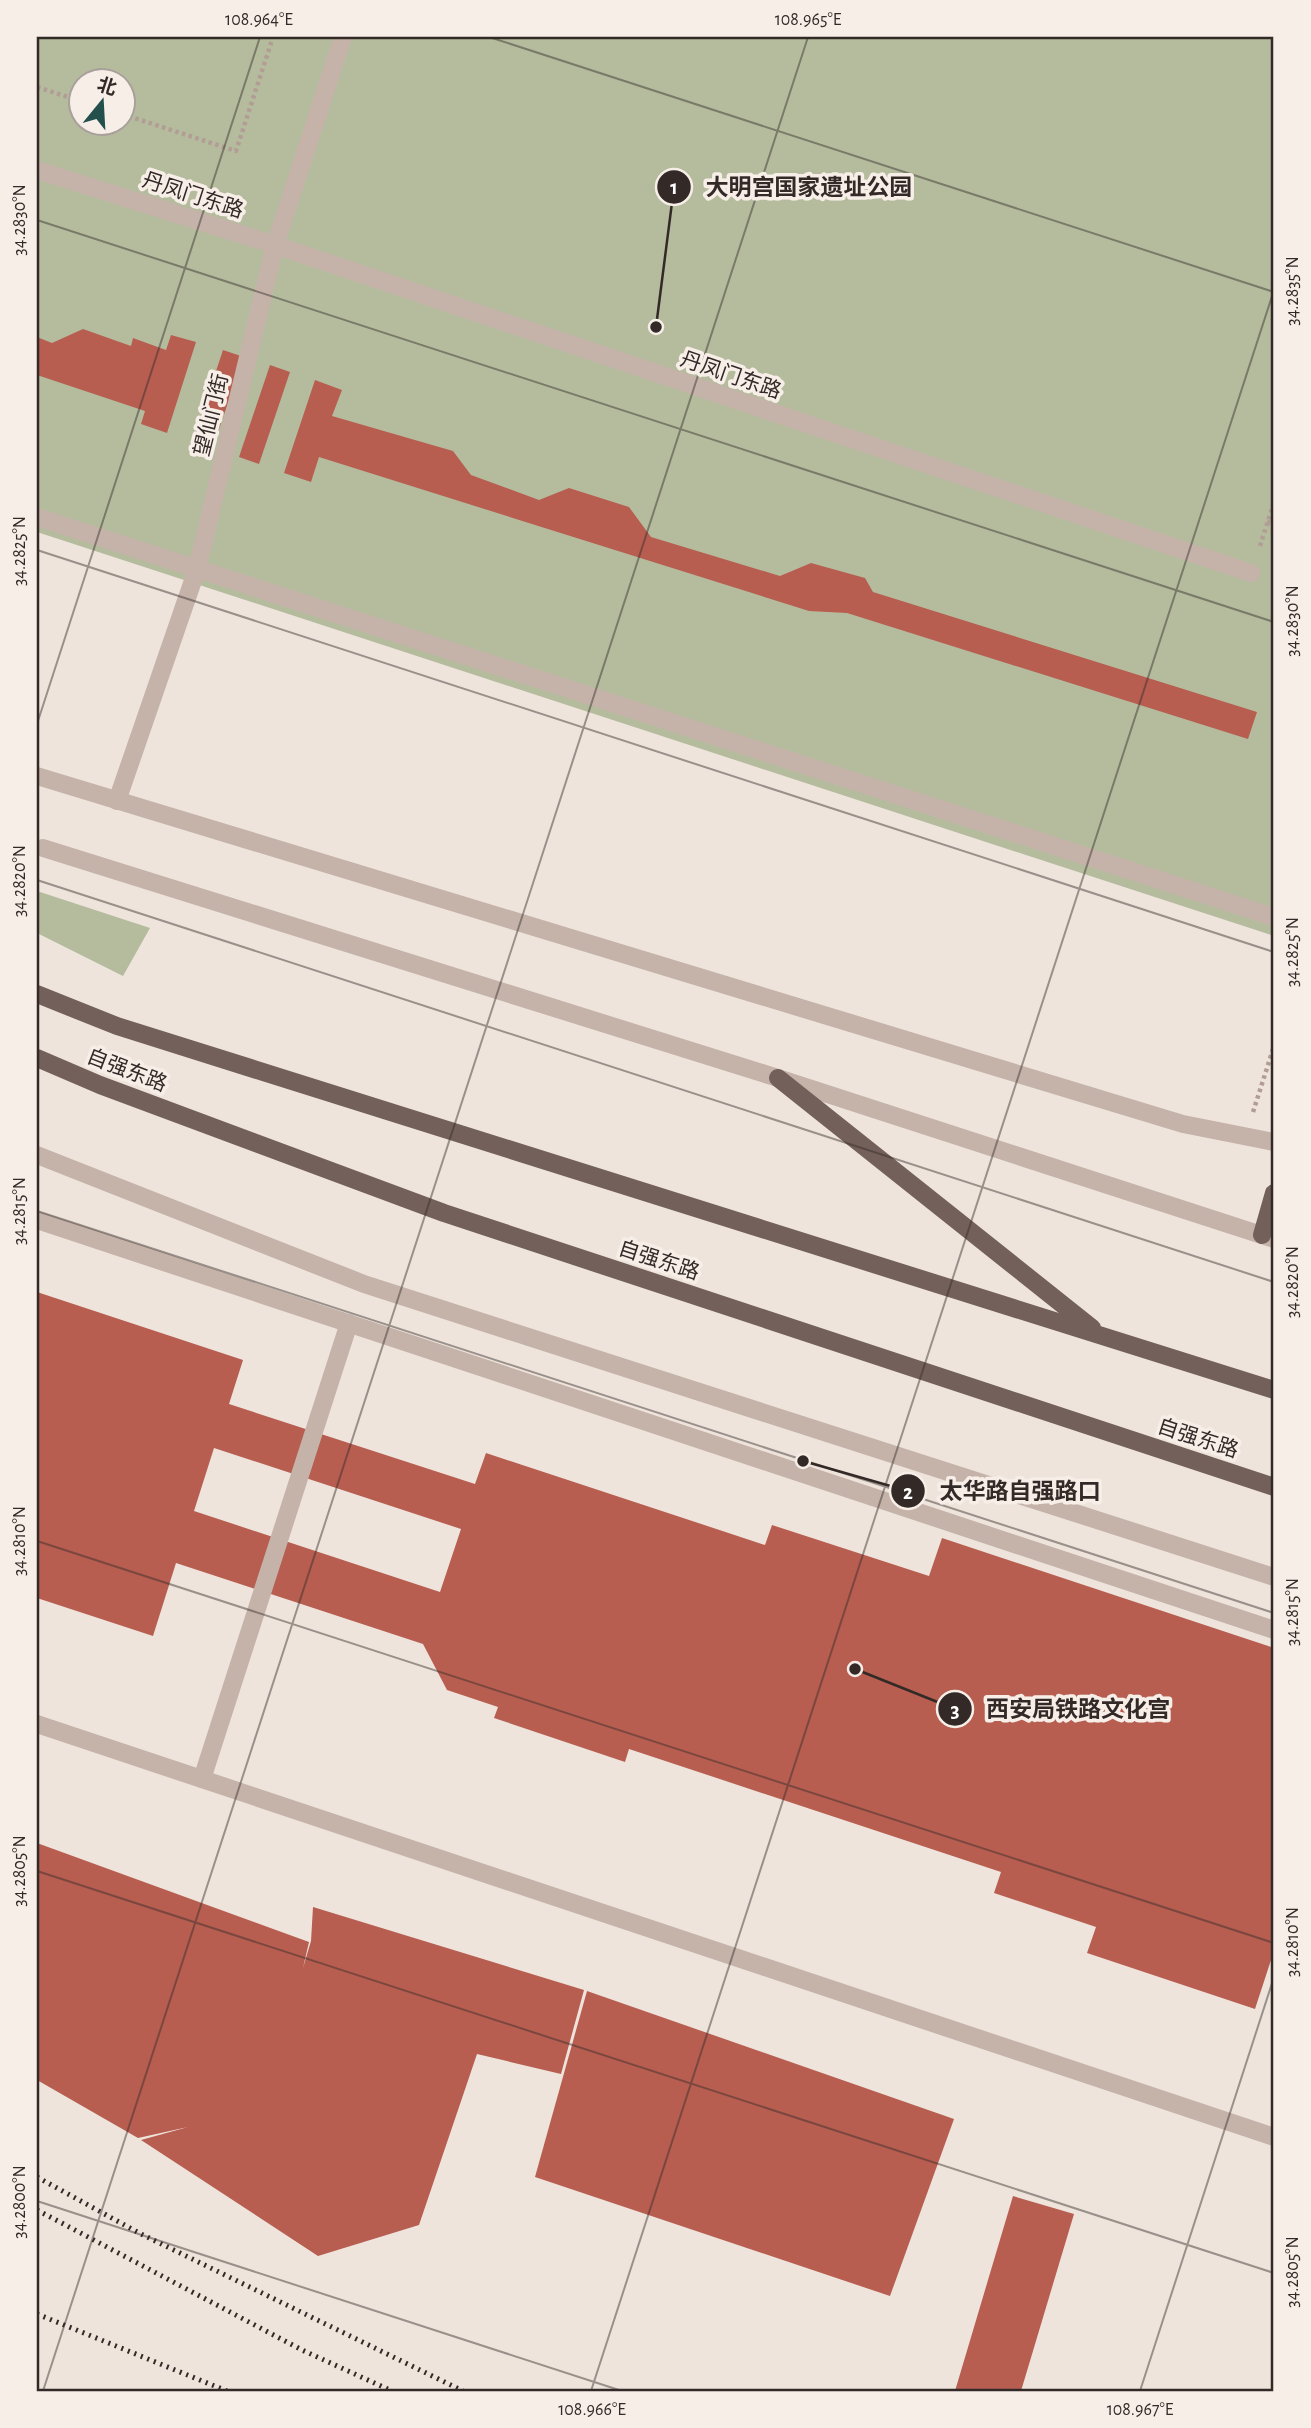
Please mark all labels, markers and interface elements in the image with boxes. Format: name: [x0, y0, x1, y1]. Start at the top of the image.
text: 108.964°E: [225, 11, 293, 29]
text: 108.965°E: [775, 11, 842, 29]
north arrow: [66, 66, 136, 136]
text: 北: [95, 74, 119, 99]
callout: 大明宫国家遗址公园: [656, 165, 926, 209]
street label: 丹凤门东路: [140, 168, 246, 222]
text: 大明宫国家遗址公园: [706, 175, 913, 200]
text: 1: [670, 177, 678, 198]
text: 34.2830°N: [11, 184, 29, 256]
text: 34.2835°N: [1284, 256, 1302, 326]
street label: 丹凤门东路: [678, 348, 784, 402]
street label: 望仙门街: [190, 372, 232, 458]
text: 34.2825°N: [11, 516, 29, 586]
text: 34.2830°N: [1284, 585, 1302, 657]
text: 34.2820°N: [11, 845, 29, 917]
text: 34.2825°N: [1284, 917, 1302, 987]
street label: 自强东路: [84, 1045, 170, 1095]
text: 34.2815°N: [11, 1177, 29, 1245]
street label: 自强东路: [616, 1237, 702, 1283]
text: 34.2820°N: [1284, 1246, 1302, 1318]
street label: 自强东路: [1155, 1415, 1241, 1461]
callout: 太华路自强路口: [890, 1469, 1114, 1513]
text: 太华路自强路口: [940, 1479, 1101, 1504]
text: 2: [903, 1482, 913, 1503]
text: 34.2810°N: [11, 1506, 29, 1576]
text: 34.2815°N: [1284, 1578, 1302, 1646]
callout: 西安局铁路文化宫: [937, 1687, 1184, 1731]
text: 西安局铁路文化宫: [986, 1697, 1170, 1722]
text: 3: [950, 1700, 960, 1721]
text: 34.2805°N: [11, 1835, 29, 1907]
text: 34.2810°N: [1284, 1907, 1302, 1977]
text: 34.2800°N: [11, 2165, 29, 2239]
text: 34.2805°N: [1284, 2236, 1302, 2308]
text: 108.966°E: [558, 2401, 626, 2419]
text: 108.967°E: [1107, 2401, 1174, 2419]

